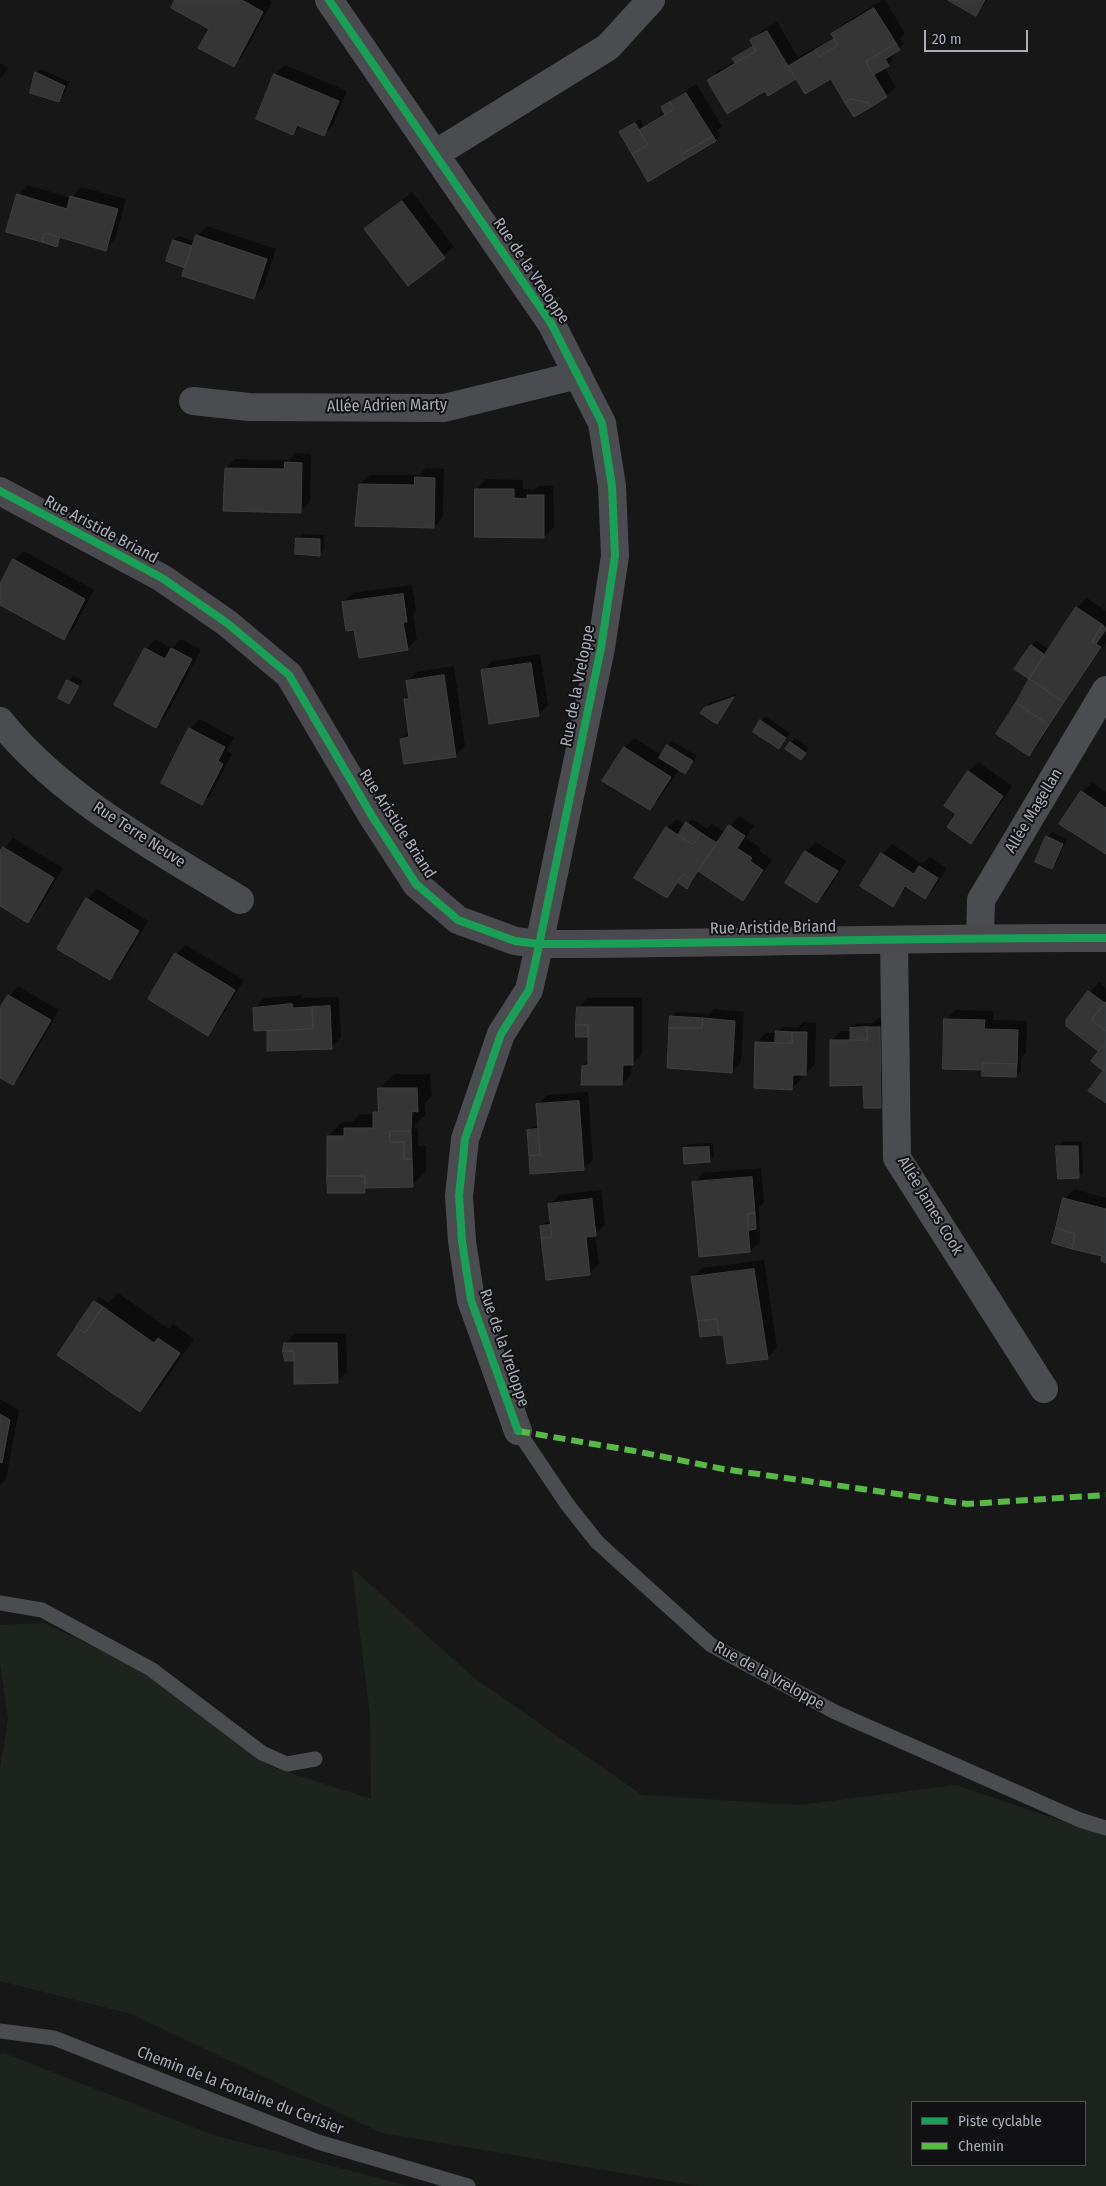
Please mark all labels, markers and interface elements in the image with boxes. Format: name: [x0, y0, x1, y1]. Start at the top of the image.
scale bar: [926, 20, 1030, 52]
text: 20 m: [932, 30, 962, 48]
street label: Rue de la Vreloppe: [489, 215, 573, 327]
street label: Allée Adrien Marty: [327, 395, 447, 417]
street label: Rue Aristide Briand: [41, 492, 161, 568]
street label: Rue de la Vreloppe: [557, 624, 599, 748]
street label: Allée Magellan: [1001, 765, 1067, 857]
street label: Rue Aristide Briand: [355, 766, 439, 882]
street label: Rue Terre Neuve: [89, 798, 189, 872]
street label: Rue Aristide Briand: [710, 917, 836, 939]
street label: Allée James Cook: [893, 1153, 967, 1259]
street label: Rue de la Vreloppe: [475, 1287, 533, 1409]
street label: Rue de la Vreloppe: [710, 1638, 828, 1714]
street label: Chemin de la Fontaine du Cerisier: [134, 2043, 346, 2139]
legend: [911, 2101, 1086, 2166]
text: Piste cyclable: [958, 2112, 1042, 2130]
text: Chemin: [958, 2137, 1004, 2155]

